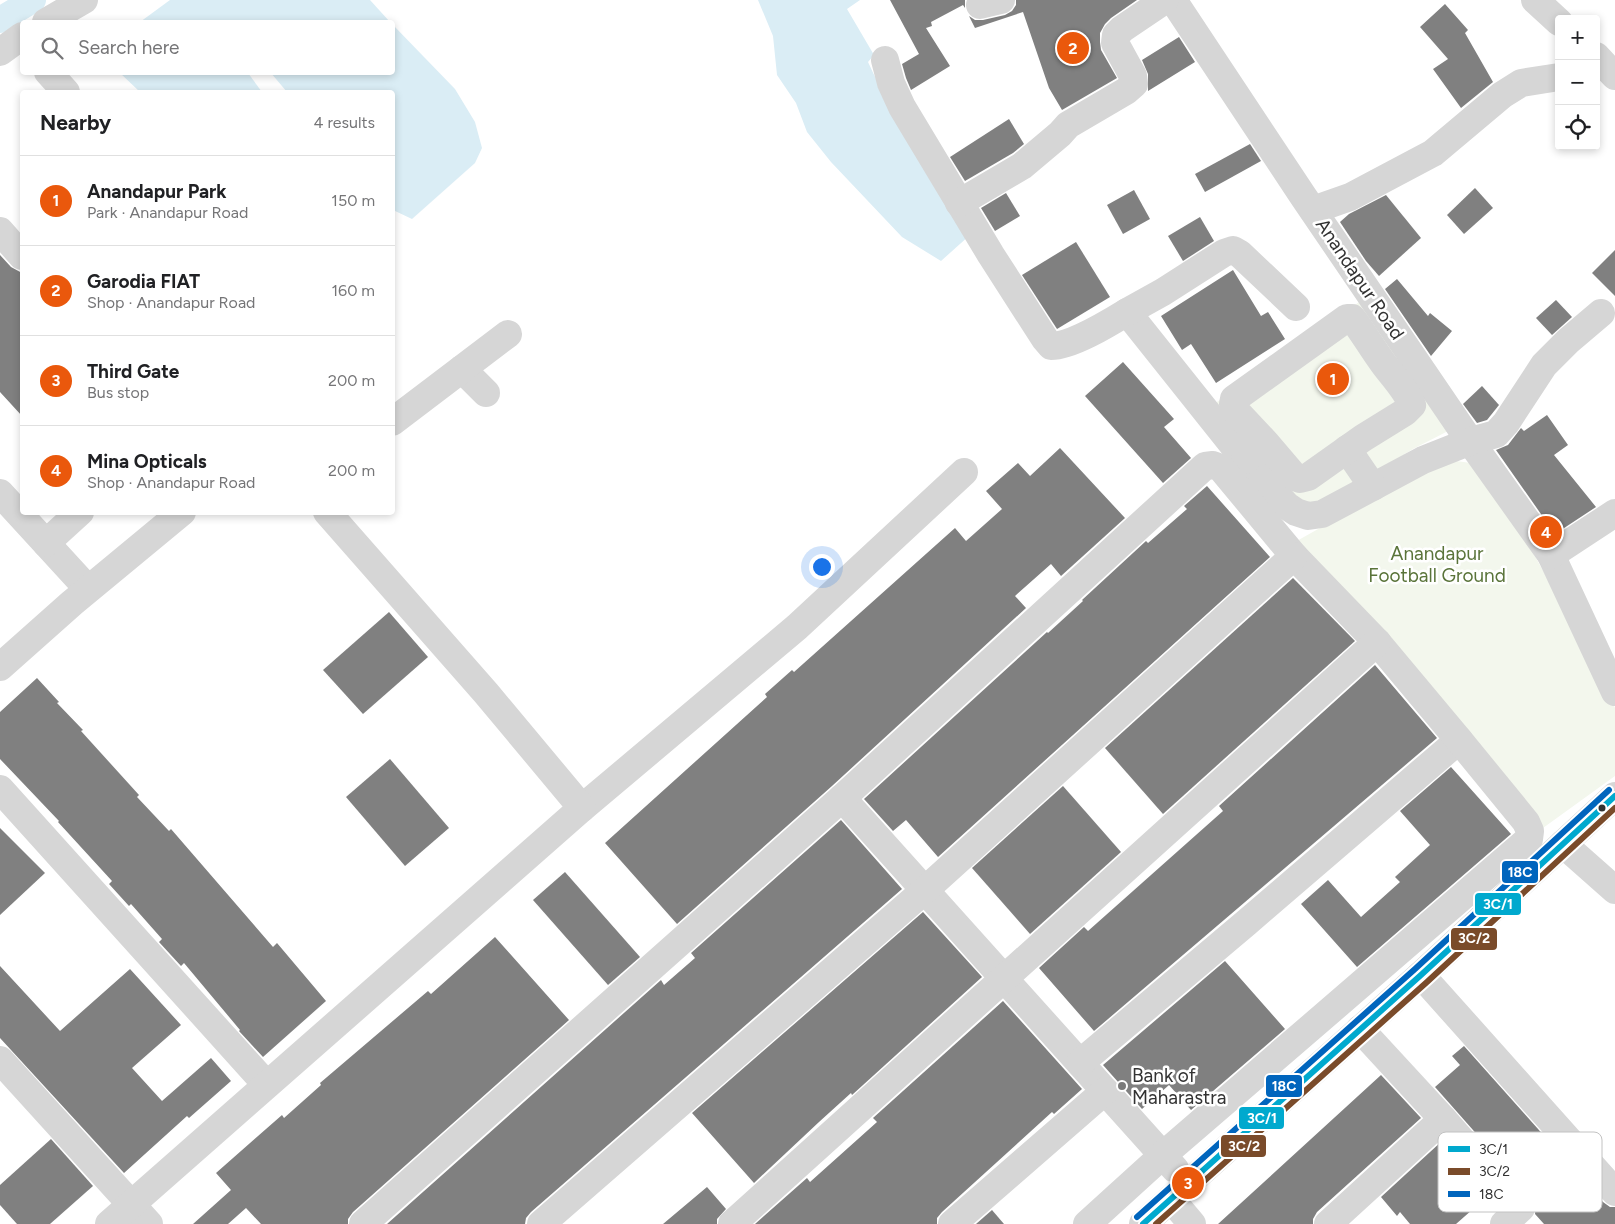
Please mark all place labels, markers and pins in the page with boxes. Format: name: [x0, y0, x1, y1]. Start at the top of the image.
pin: 2: [1057, 29, 1089, 67]
pin: 1: [1317, 360, 1349, 398]
pin: 4: [1530, 513, 1562, 551]
unlabelled marker: [1597, 803, 1607, 813]
place label: Bank of Maharastra: [1132, 1064, 1226, 1109]
marker: Bank of Maharastra: [1116, 1080, 1128, 1092]
pin: 3: [1172, 1164, 1204, 1202]

